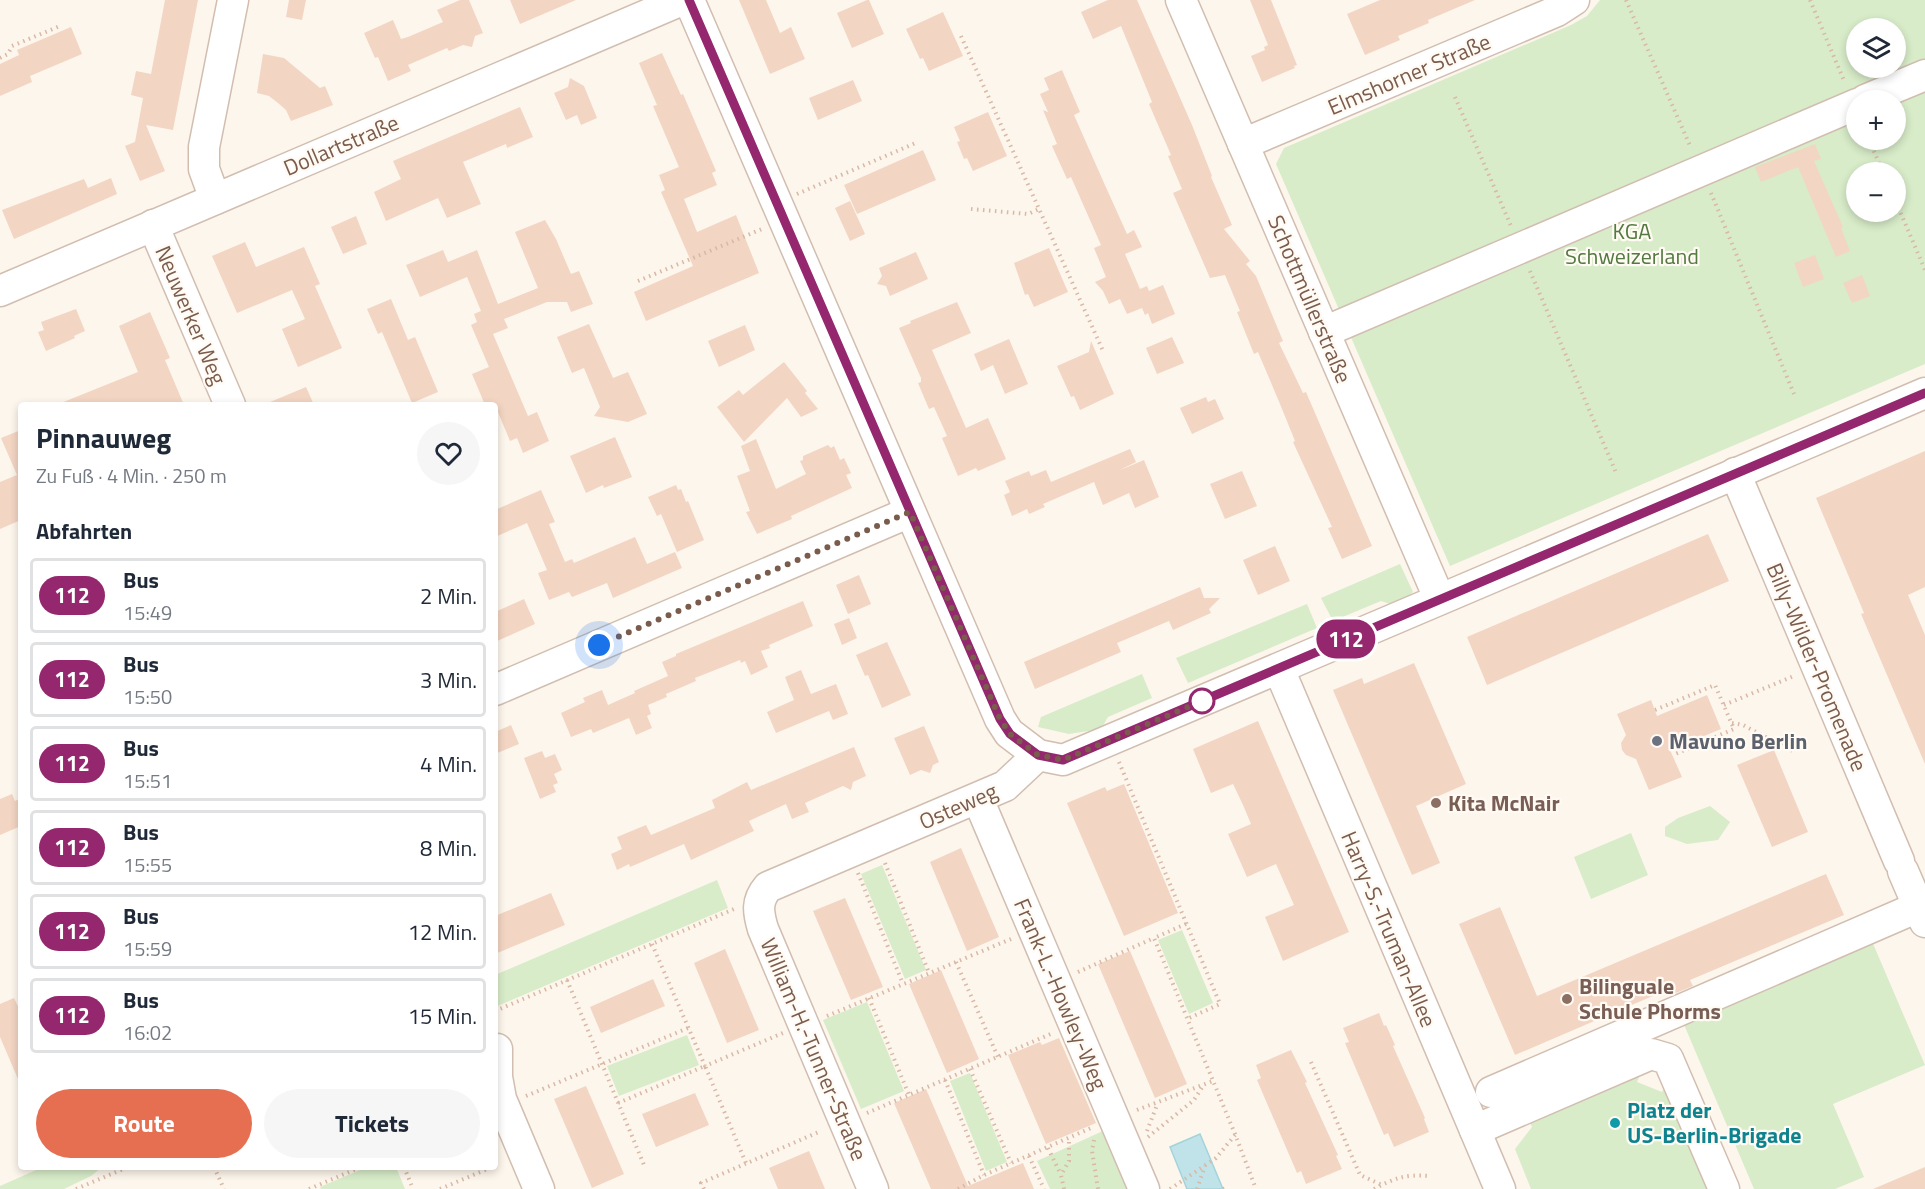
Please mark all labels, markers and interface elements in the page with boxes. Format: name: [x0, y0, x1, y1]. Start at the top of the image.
map controls: [1846, 18, 1906, 222]
button: layers: [1846, 18, 1906, 78]
street label: Elmshorner Straße: [1322, 24, 1496, 124]
button: +: [1846, 90, 1906, 150]
street label: Dollartstraße: [278, 105, 404, 185]
button: −: [1846, 162, 1906, 222]
street label: Schottmüllerstraße: [1259, 210, 1361, 388]
park label: KGA Schweizerland: [1565, 214, 1699, 273]
street label: Neuwerker Weg: [146, 240, 236, 390]
text: Pinnauweg: [36, 416, 171, 459]
button: heart: [417, 422, 480, 485]
text: Zu Fuß · 4 Min. · 250 m: [36, 460, 227, 491]
text: Abfahrten: [36, 514, 132, 548]
street label: Billy-Wilder-Promenade: [1758, 557, 1876, 777]
text: Bus: [123, 563, 159, 597]
text: 112: [54, 579, 90, 611]
text: 2 Min.: [420, 579, 477, 613]
text: 15:49: [123, 597, 172, 628]
line badge: 112: [1312, 620, 1380, 658]
text: 112: [1328, 623, 1364, 655]
your location: [584, 630, 614, 660]
text: Bus: [123, 647, 159, 681]
text: 112: [54, 663, 90, 695]
text: 3 Min.: [420, 663, 477, 697]
text: 15:50: [123, 681, 172, 712]
unlabelled marker: [1189, 688, 1215, 714]
place label: Mavuno Berlin: [1669, 724, 1807, 758]
text: Bus: [123, 731, 159, 765]
marker: Mavuno Berlin: [1650, 734, 1664, 748]
text: 112: [54, 747, 90, 779]
text: 4 Min.: [420, 747, 477, 781]
text: 15:51: [123, 765, 172, 796]
street label: Osteweg: [913, 774, 1003, 838]
place label: Kita McNair: [1448, 786, 1560, 820]
marker: Kita McNair: [1429, 796, 1443, 810]
text: Bus: [123, 815, 159, 849]
street label: Harry-S.-Truman-Allee: [1332, 826, 1446, 1032]
text: 112: [54, 831, 90, 863]
text: 8 Min.: [420, 831, 477, 865]
text: 15:55: [123, 849, 172, 880]
street label: Frank-L.-Howley-Weg: [1005, 893, 1117, 1095]
text: Bus: [123, 899, 159, 933]
text: 112: [54, 915, 90, 947]
text: 12 Min.: [408, 915, 477, 949]
street label: William-H.-Tunner-Straße: [752, 932, 876, 1166]
text: 15:59: [123, 933, 172, 964]
place label: Bilinguale Schule Phorms: [1579, 969, 1721, 1028]
text: Bus: [123, 983, 159, 1017]
marker: Bilinguale Schule Phorms: [1560, 992, 1574, 1006]
text: 112: [54, 999, 90, 1031]
text: 15 Min.: [408, 999, 477, 1033]
text: 16:02: [123, 1017, 172, 1048]
button: Route: [36, 1089, 252, 1158]
button: Tickets: [264, 1089, 480, 1158]
place label: Platz der US-Berlin-Brigade: [1627, 1093, 1801, 1152]
marker: Platz der US-Berlin-Brigade: [1608, 1116, 1622, 1130]

